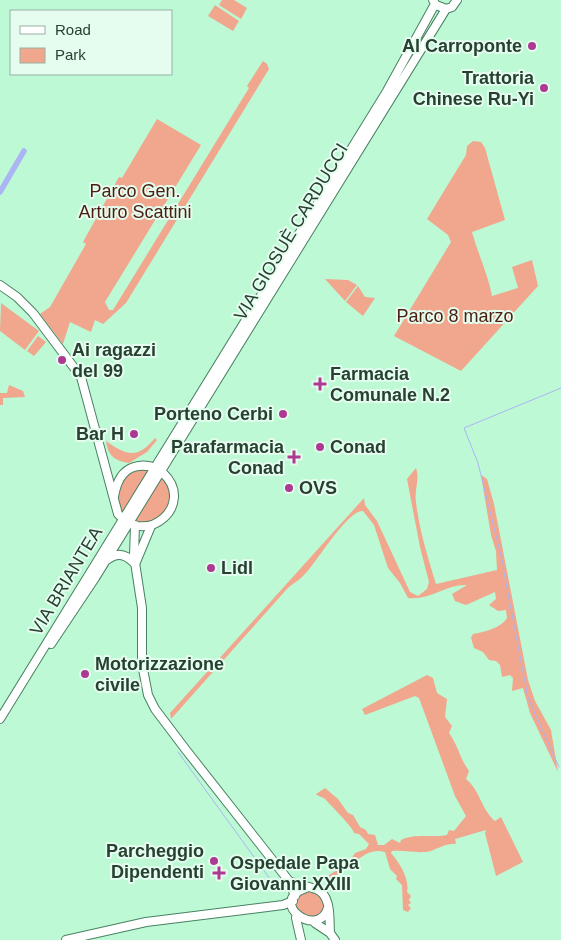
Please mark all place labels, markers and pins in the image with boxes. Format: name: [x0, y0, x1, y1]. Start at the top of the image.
place label: Al Carroponte: [402, 36, 522, 56]
marker: Al Carroponte: [526, 40, 538, 52]
place label: Trattoria Chinese Ru-Yi: [413, 68, 535, 109]
marker: Trattoria Chinese Ru-Yi: [538, 82, 550, 94]
place label: Ai ragazzi del 99: [72, 340, 156, 381]
marker: Ai ragazzi del 99: [56, 354, 68, 366]
place label: Farmacia Comunale N.2: [330, 364, 450, 405]
marker: Farmacia Comunale N.2: [314, 378, 326, 390]
place label: Porteno Cerbi: [154, 404, 273, 424]
marker: Porteno Cerbi: [277, 408, 289, 420]
place label: Bar H: [76, 424, 124, 444]
marker: Bar H: [128, 428, 140, 440]
place label: Parafarmacia Conad: [171, 437, 285, 478]
place label: Conad: [330, 437, 386, 457]
marker: Conad: [314, 441, 326, 453]
marker: Parafarmacia Conad: [288, 451, 300, 463]
place label: OVS: [299, 478, 337, 498]
marker: OVS: [283, 482, 295, 494]
place label: Lidl: [221, 558, 253, 578]
marker: Lidl: [205, 562, 217, 574]
place label: Motorizzazione civile: [95, 654, 224, 695]
marker: Motorizzazione civile: [79, 668, 91, 680]
place label: Parcheggio Dipendenti: [106, 841, 204, 882]
place label: Ospedale Papa Giovanni XXIII: [230, 853, 360, 894]
marker: Parcheggio Dipendenti: [208, 855, 220, 867]
marker: Ospedale Papa Giovanni XXIII: [212, 866, 226, 880]

